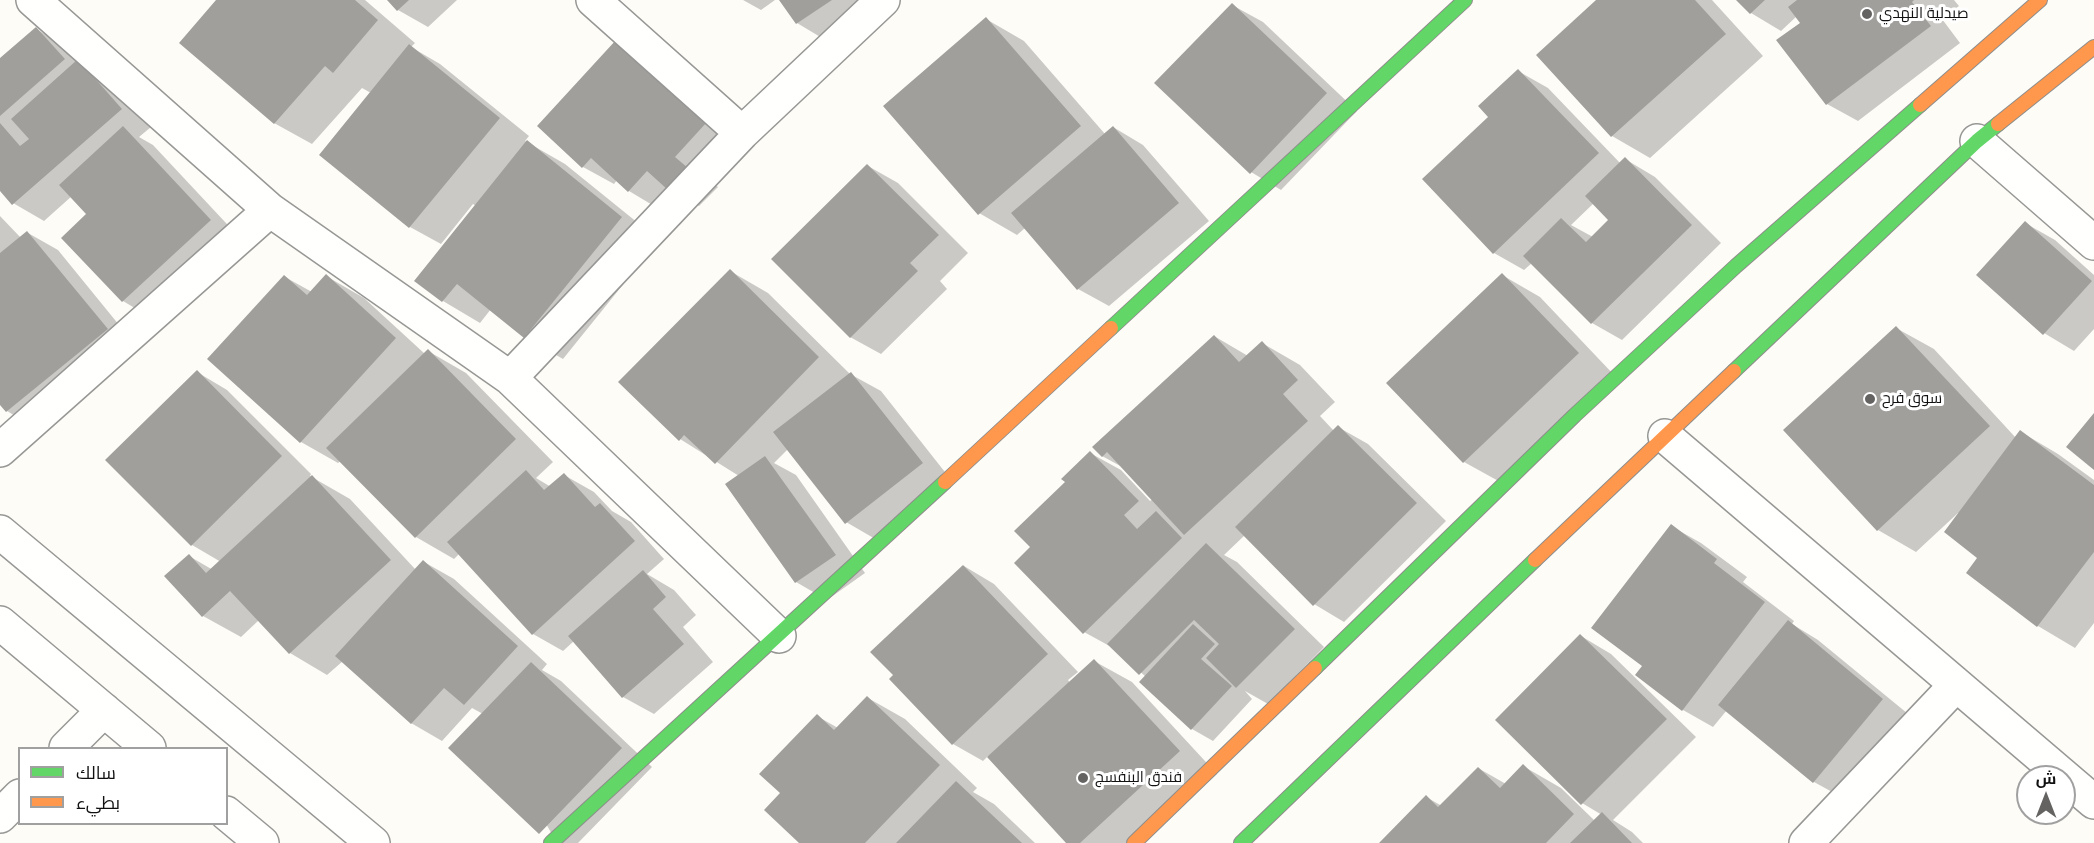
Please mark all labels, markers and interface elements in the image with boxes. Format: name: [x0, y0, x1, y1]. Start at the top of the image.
place label: صيدلية النهدي: [1879, 5, 1969, 23]
marker: صيدلية النهدي: [1860, 7, 1874, 21]
place label: سوق فرح: [1882, 390, 1942, 408]
marker: سوق فرح: [1863, 392, 1877, 406]
legend: [18, 747, 228, 825]
text: سالك: [76, 763, 116, 783]
north arrow: [2016, 765, 2076, 825]
place label: فندق البنفسج: [1095, 769, 1182, 787]
text: ش: [2036, 770, 2056, 787]
marker: فندق البنفسج: [1076, 771, 1090, 785]
text: بطيء: [76, 793, 120, 813]

